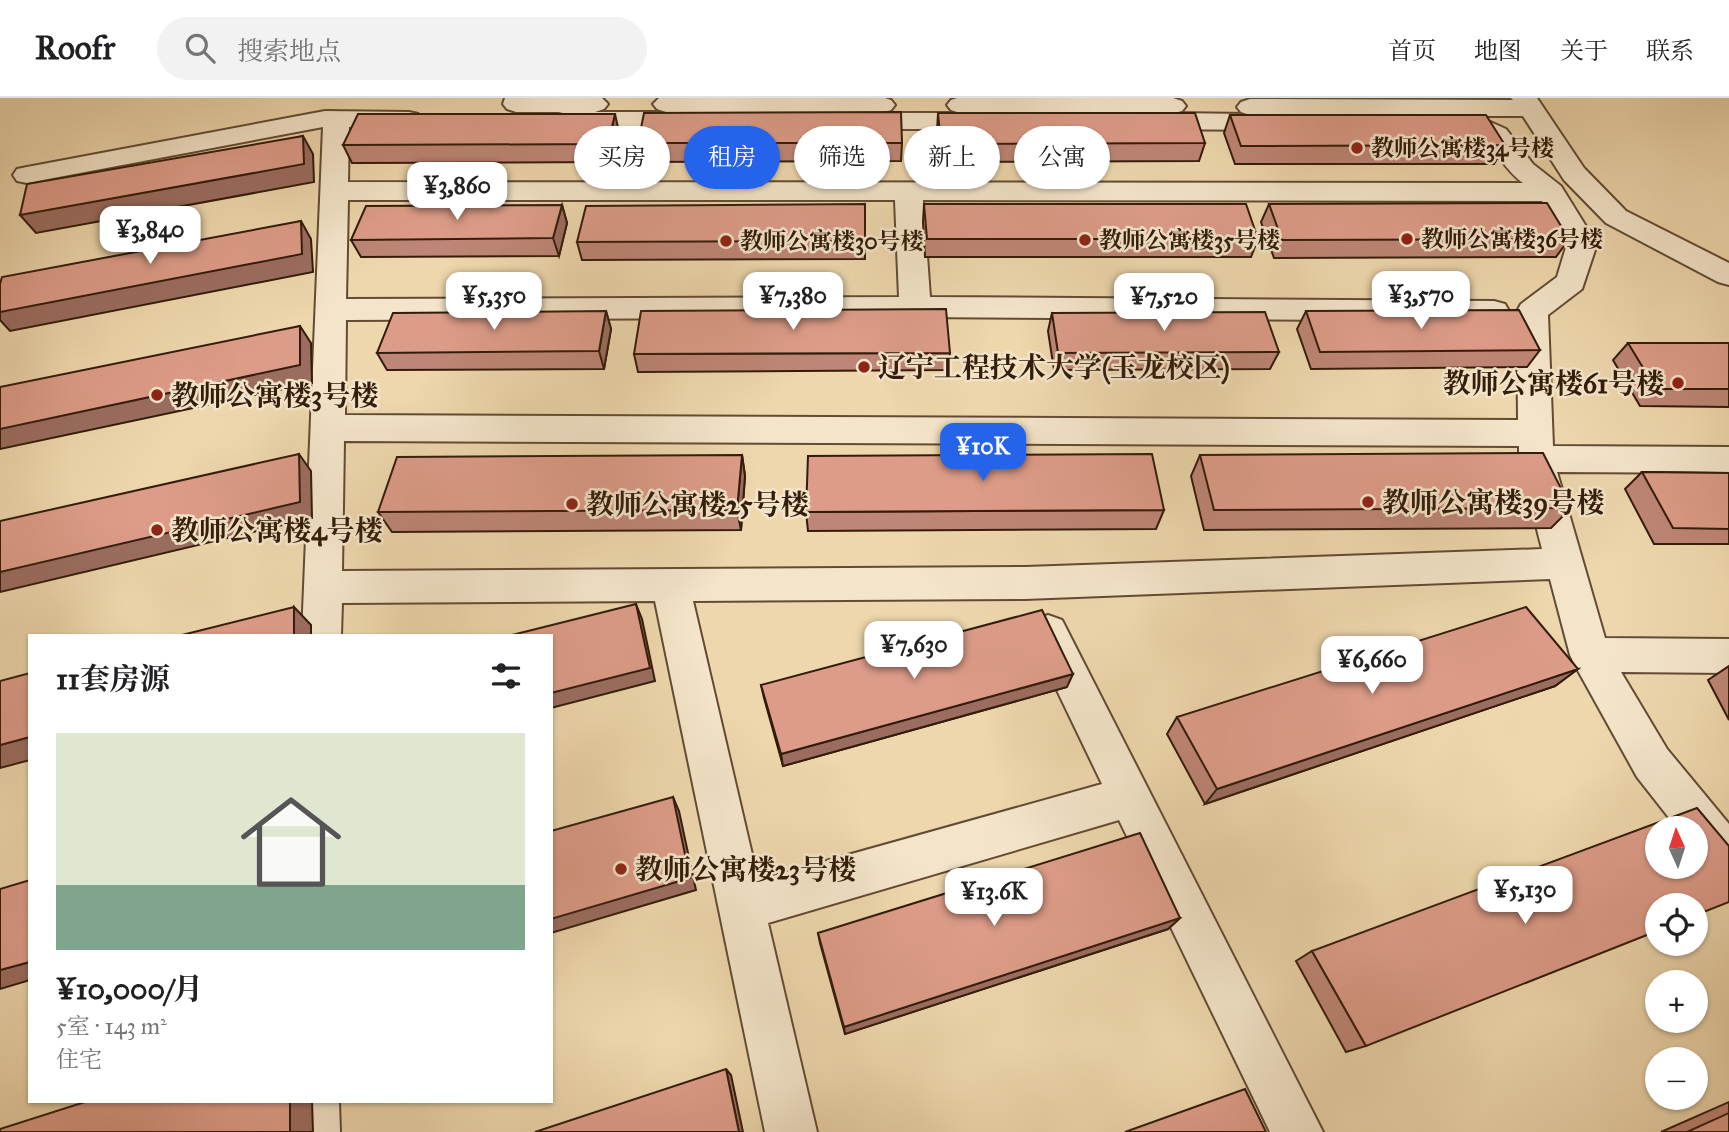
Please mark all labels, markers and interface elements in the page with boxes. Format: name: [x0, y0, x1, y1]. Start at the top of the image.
search box: [157, 17, 647, 80]
text: Roofr: [35, 28, 115, 68]
icon: search: [181, 29, 219, 67]
text: 搜索地点: [237, 35, 341, 67]
text: 首页: [1388, 36, 1436, 66]
text: 地图: [1474, 36, 1522, 66]
text: 关于: [1560, 36, 1608, 66]
text: 联系: [1646, 36, 1694, 66]
chip: 买房: [574, 126, 670, 189]
chip: 租房: [684, 126, 780, 189]
chip: 筛选: [794, 126, 890, 189]
chip: 新上: [904, 126, 1000, 189]
chip: 公寓: [1014, 126, 1110, 189]
place label: 教师公寓楼34号楼: [1371, 134, 1554, 163]
marker: 教师公寓楼34号楼: [1349, 140, 1365, 156]
pin: ¥3,860: [400, 162, 514, 222]
text: ¥3,860: [423, 171, 491, 199]
pin: ¥3,840: [93, 206, 207, 266]
text: ¥3,840: [116, 215, 184, 243]
place label: 教师公寓楼36号楼: [1421, 225, 1603, 254]
place label: 教师公寓楼35号楼: [1099, 226, 1280, 255]
place label: 教师公寓楼30号楼: [740, 227, 924, 256]
marker: 教师公寓楼36号楼: [1399, 231, 1415, 247]
marker: 教师公寓楼35号楼: [1077, 232, 1093, 248]
marker: 教师公寓楼30号楼: [718, 233, 734, 249]
pin: ¥5,350: [437, 272, 551, 332]
pin: ¥7,380: [736, 272, 850, 332]
pin: ¥3,570: [1364, 272, 1478, 331]
pin: ¥7,520: [1107, 274, 1221, 333]
text: ¥3,570: [1388, 280, 1454, 308]
text: ¥5,350: [462, 281, 526, 309]
text: ¥7,380: [759, 281, 827, 309]
text: ¥7,520: [1130, 282, 1198, 310]
place label: 辽宁工程技术大学(玉龙校区): [878, 350, 1230, 385]
marker: 辽宁工程技术大学(玉龙校区): [856, 359, 872, 375]
place label: 教师公寓楼61号楼: [1443, 366, 1664, 401]
marker: 教师公寓楼61号楼: [1670, 375, 1686, 391]
place label: 教师公寓楼3号楼: [171, 378, 378, 413]
marker: 教师公寓楼3号楼: [149, 387, 165, 403]
pin: ¥10K: [942, 424, 1024, 483]
text: ¥10K: [956, 432, 1010, 460]
place label: 教师公寓楼39号楼: [1382, 485, 1604, 520]
place label: 教师公寓楼25号楼: [586, 487, 809, 522]
marker: 教师公寓楼39号楼: [1360, 494, 1376, 510]
marker: 教师公寓楼25号楼: [564, 496, 580, 512]
place label: 教师公寓楼4号楼: [171, 513, 383, 548]
marker: 教师公寓楼4号楼: [149, 522, 165, 538]
pin: ¥7,630: [857, 622, 971, 681]
text: ¥7,630: [880, 630, 948, 658]
pin: ¥6,660: [1315, 636, 1429, 696]
text: ¥6,660: [1337, 645, 1407, 673]
icon: filters: [487, 657, 525, 695]
text: 11套房源: [56, 661, 170, 697]
icon: home: [228, 779, 354, 905]
north arrow: [1645, 816, 1708, 878]
map controls: [1645, 816, 1708, 1110]
place label: 教师公寓楼23号楼: [635, 852, 856, 887]
marker: 教师公寓楼23号楼: [613, 861, 629, 877]
pin: ¥5,130: [1468, 866, 1582, 926]
pin: ¥13.6K: [937, 868, 1051, 928]
text: ¥5,130: [1494, 875, 1556, 903]
text: ¥13.6K: [961, 877, 1027, 905]
button: locate: [1645, 893, 1708, 956]
button: +: [1645, 970, 1708, 1033]
text: ¥10,000/月: [56, 971, 203, 1007]
text: 5室 · 143 m²: [56, 1012, 167, 1040]
text: 住宅: [56, 1045, 102, 1073]
button: −: [1645, 1047, 1708, 1110]

